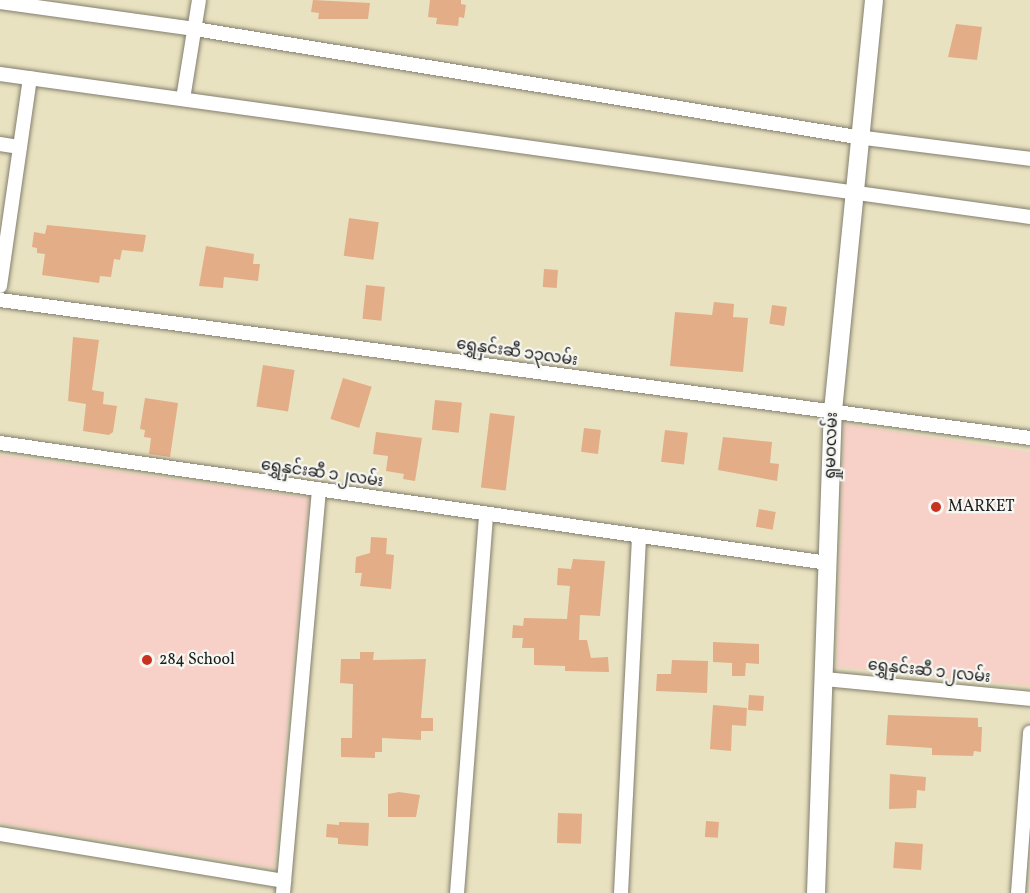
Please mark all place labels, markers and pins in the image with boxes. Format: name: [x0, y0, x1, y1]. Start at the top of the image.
place label: MARKET: [948, 497, 1015, 517]
marker: MARKET: [929, 500, 943, 514]
place label: 284 School: [159, 650, 235, 670]
marker: 284 School: [140, 653, 154, 667]

